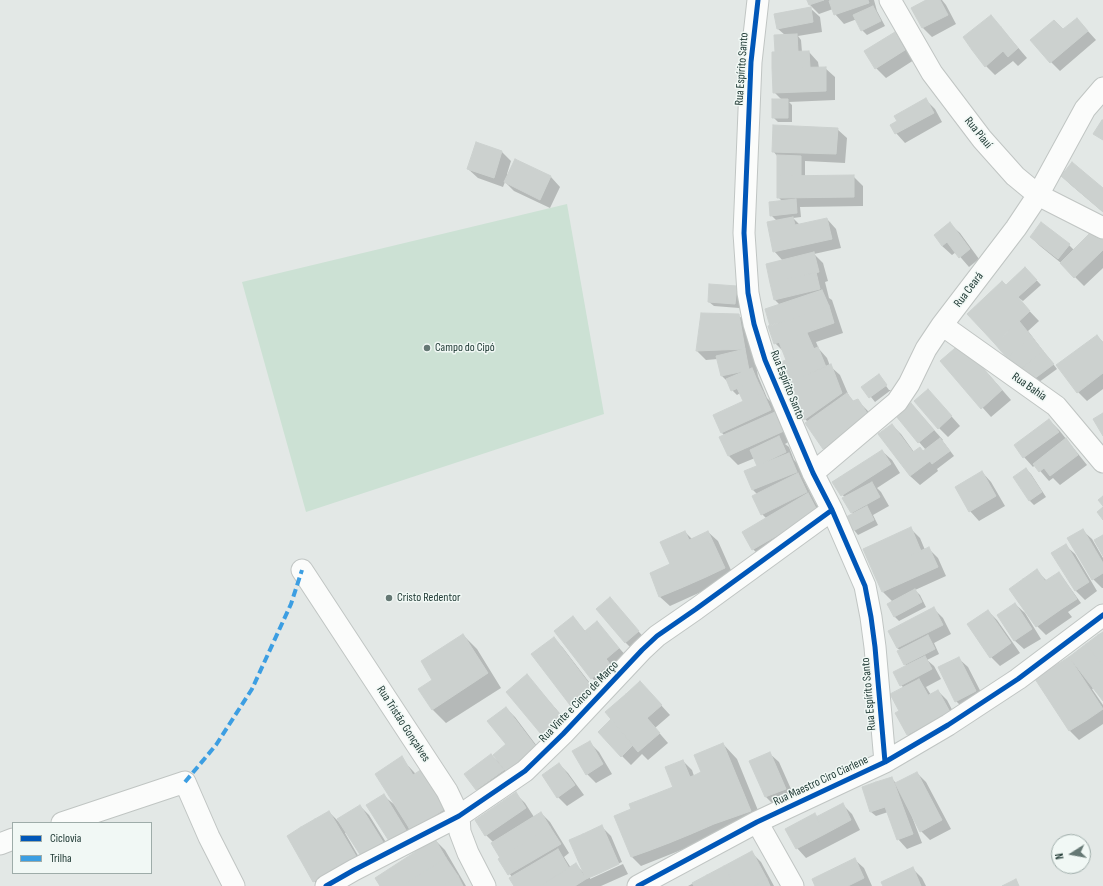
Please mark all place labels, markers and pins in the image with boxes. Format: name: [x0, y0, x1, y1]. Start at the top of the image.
place label: Campo do Cipó: [435, 341, 495, 355]
marker: Campo do Cipó: [422, 343, 432, 353]
place label: Cristo Redentor: [397, 591, 460, 605]
marker: Cristo Redentor: [384, 593, 394, 603]

